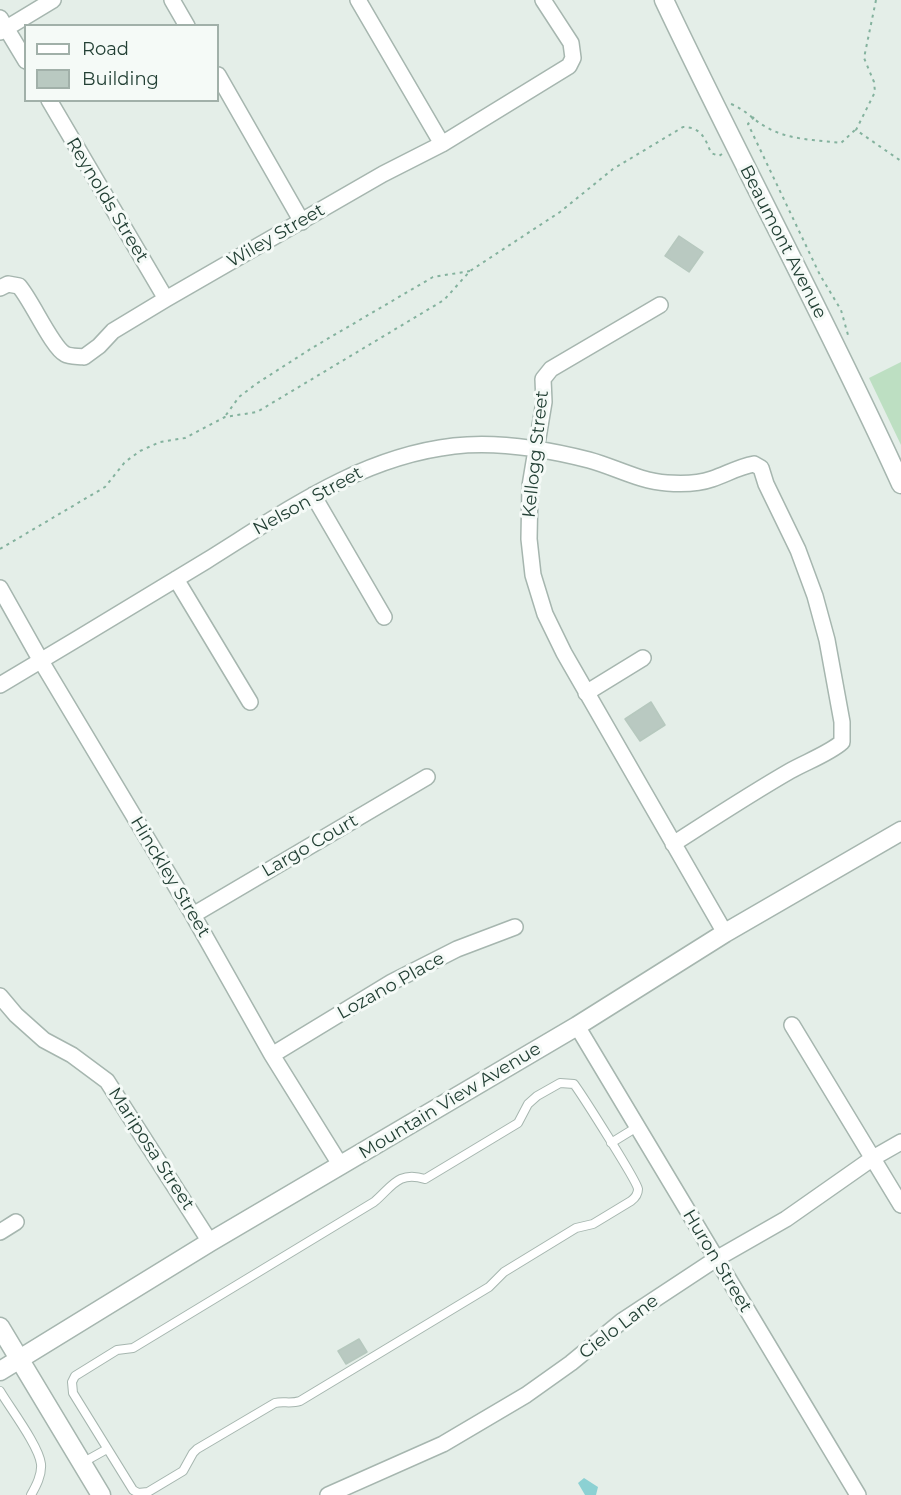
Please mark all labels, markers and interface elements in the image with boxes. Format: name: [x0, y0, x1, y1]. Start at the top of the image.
legend: [24, 24, 219, 102]
text: Road: [82, 38, 129, 60]
text: Building: [82, 68, 159, 90]
street label: Reynolds Street: [61, 134, 153, 266]
street label: Beaumont Avenue: [735, 162, 831, 322]
street label: Wiley Street: [223, 199, 329, 273]
street label: Kellogg Street: [519, 389, 553, 519]
street label: Nelson Street: [250, 462, 366, 540]
street label: Largo Court: [258, 810, 362, 882]
street label: Hinckley Street: [125, 813, 215, 941]
street label: Lozano Place: [334, 948, 448, 1024]
street label: Mountain View Avenue: [355, 1038, 545, 1164]
street label: Mariposa Street: [103, 1084, 199, 1214]
street label: Huron Street: [678, 1206, 756, 1316]
street label: Cielo Lane: [575, 1290, 663, 1364]

